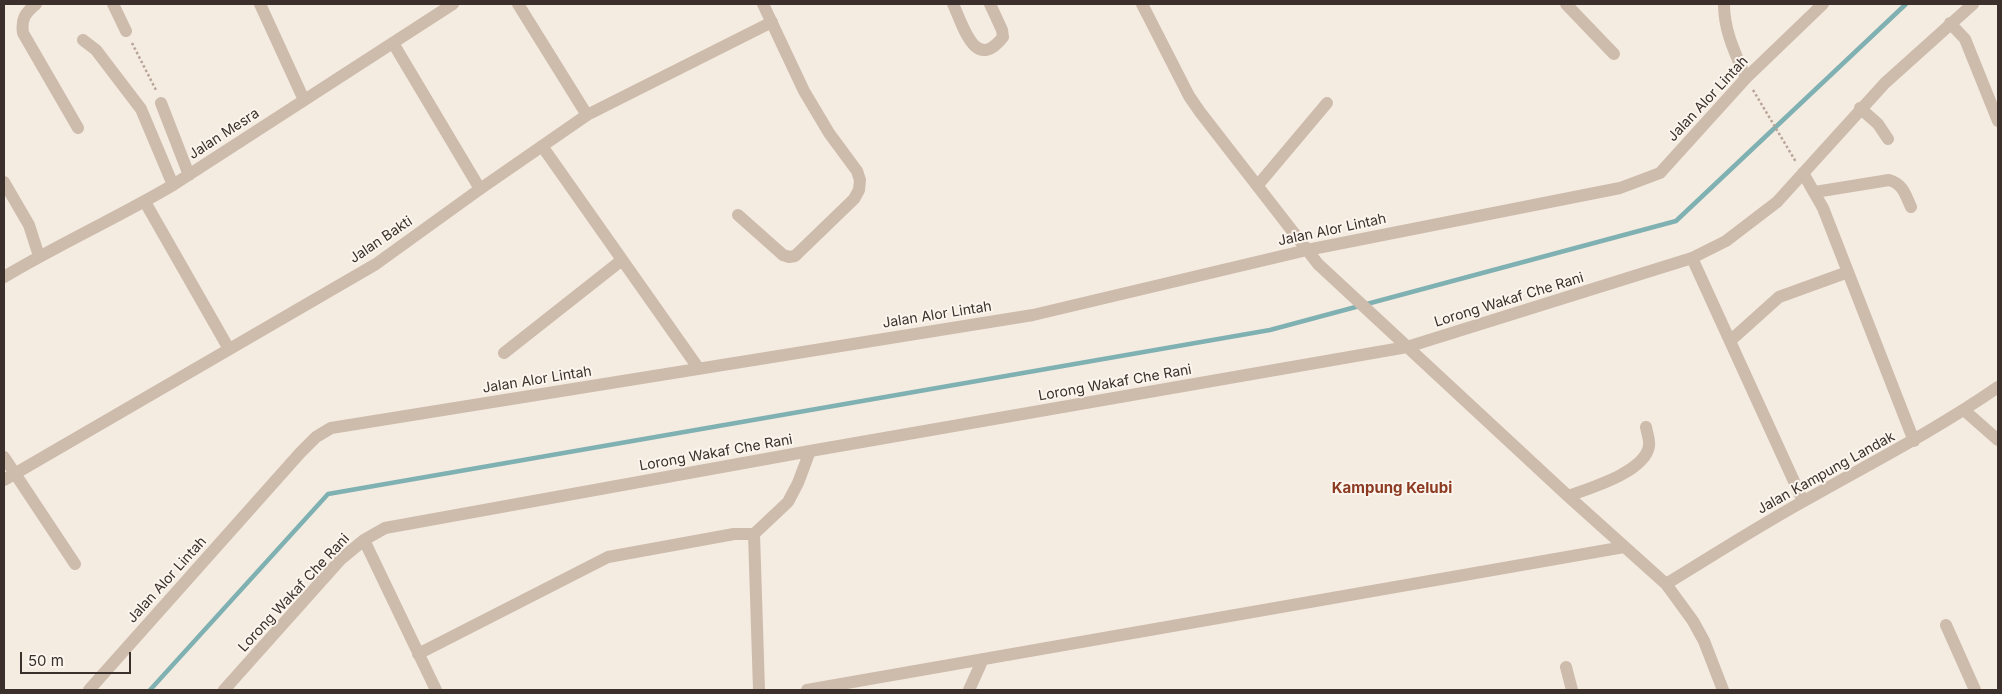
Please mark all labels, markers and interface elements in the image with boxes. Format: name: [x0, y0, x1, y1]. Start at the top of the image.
street label: Jalan Alor Lintah: [1664, 53, 1752, 145]
street label: Jalan Mesra: [186, 105, 262, 163]
street label: Jalan Alor Lintah: [1276, 210, 1388, 250]
street label: Jalan Bakti: [346, 213, 416, 267]
street label: Lorong Wakaf Che Rani: [1432, 269, 1586, 331]
street label: Jalan Alor Lintah: [881, 298, 993, 332]
street label: Lorong Wakaf Che Rani: [1037, 361, 1193, 405]
street label: Jalan Alor Lintah: [481, 363, 593, 397]
street label: Jalan Kampung Landak: [1754, 428, 1898, 518]
street label: Lorong Wakaf Che Rani: [638, 431, 794, 475]
district label: Kampung Kelubi: [1332, 479, 1452, 497]
street label: Lorong Wakaf Che Rani: [235, 531, 353, 655]
street label: Jalan Alor Lintah: [124, 533, 210, 627]
scale bar: [22, 642, 134, 674]
text: 50 m: [28, 651, 64, 670]

